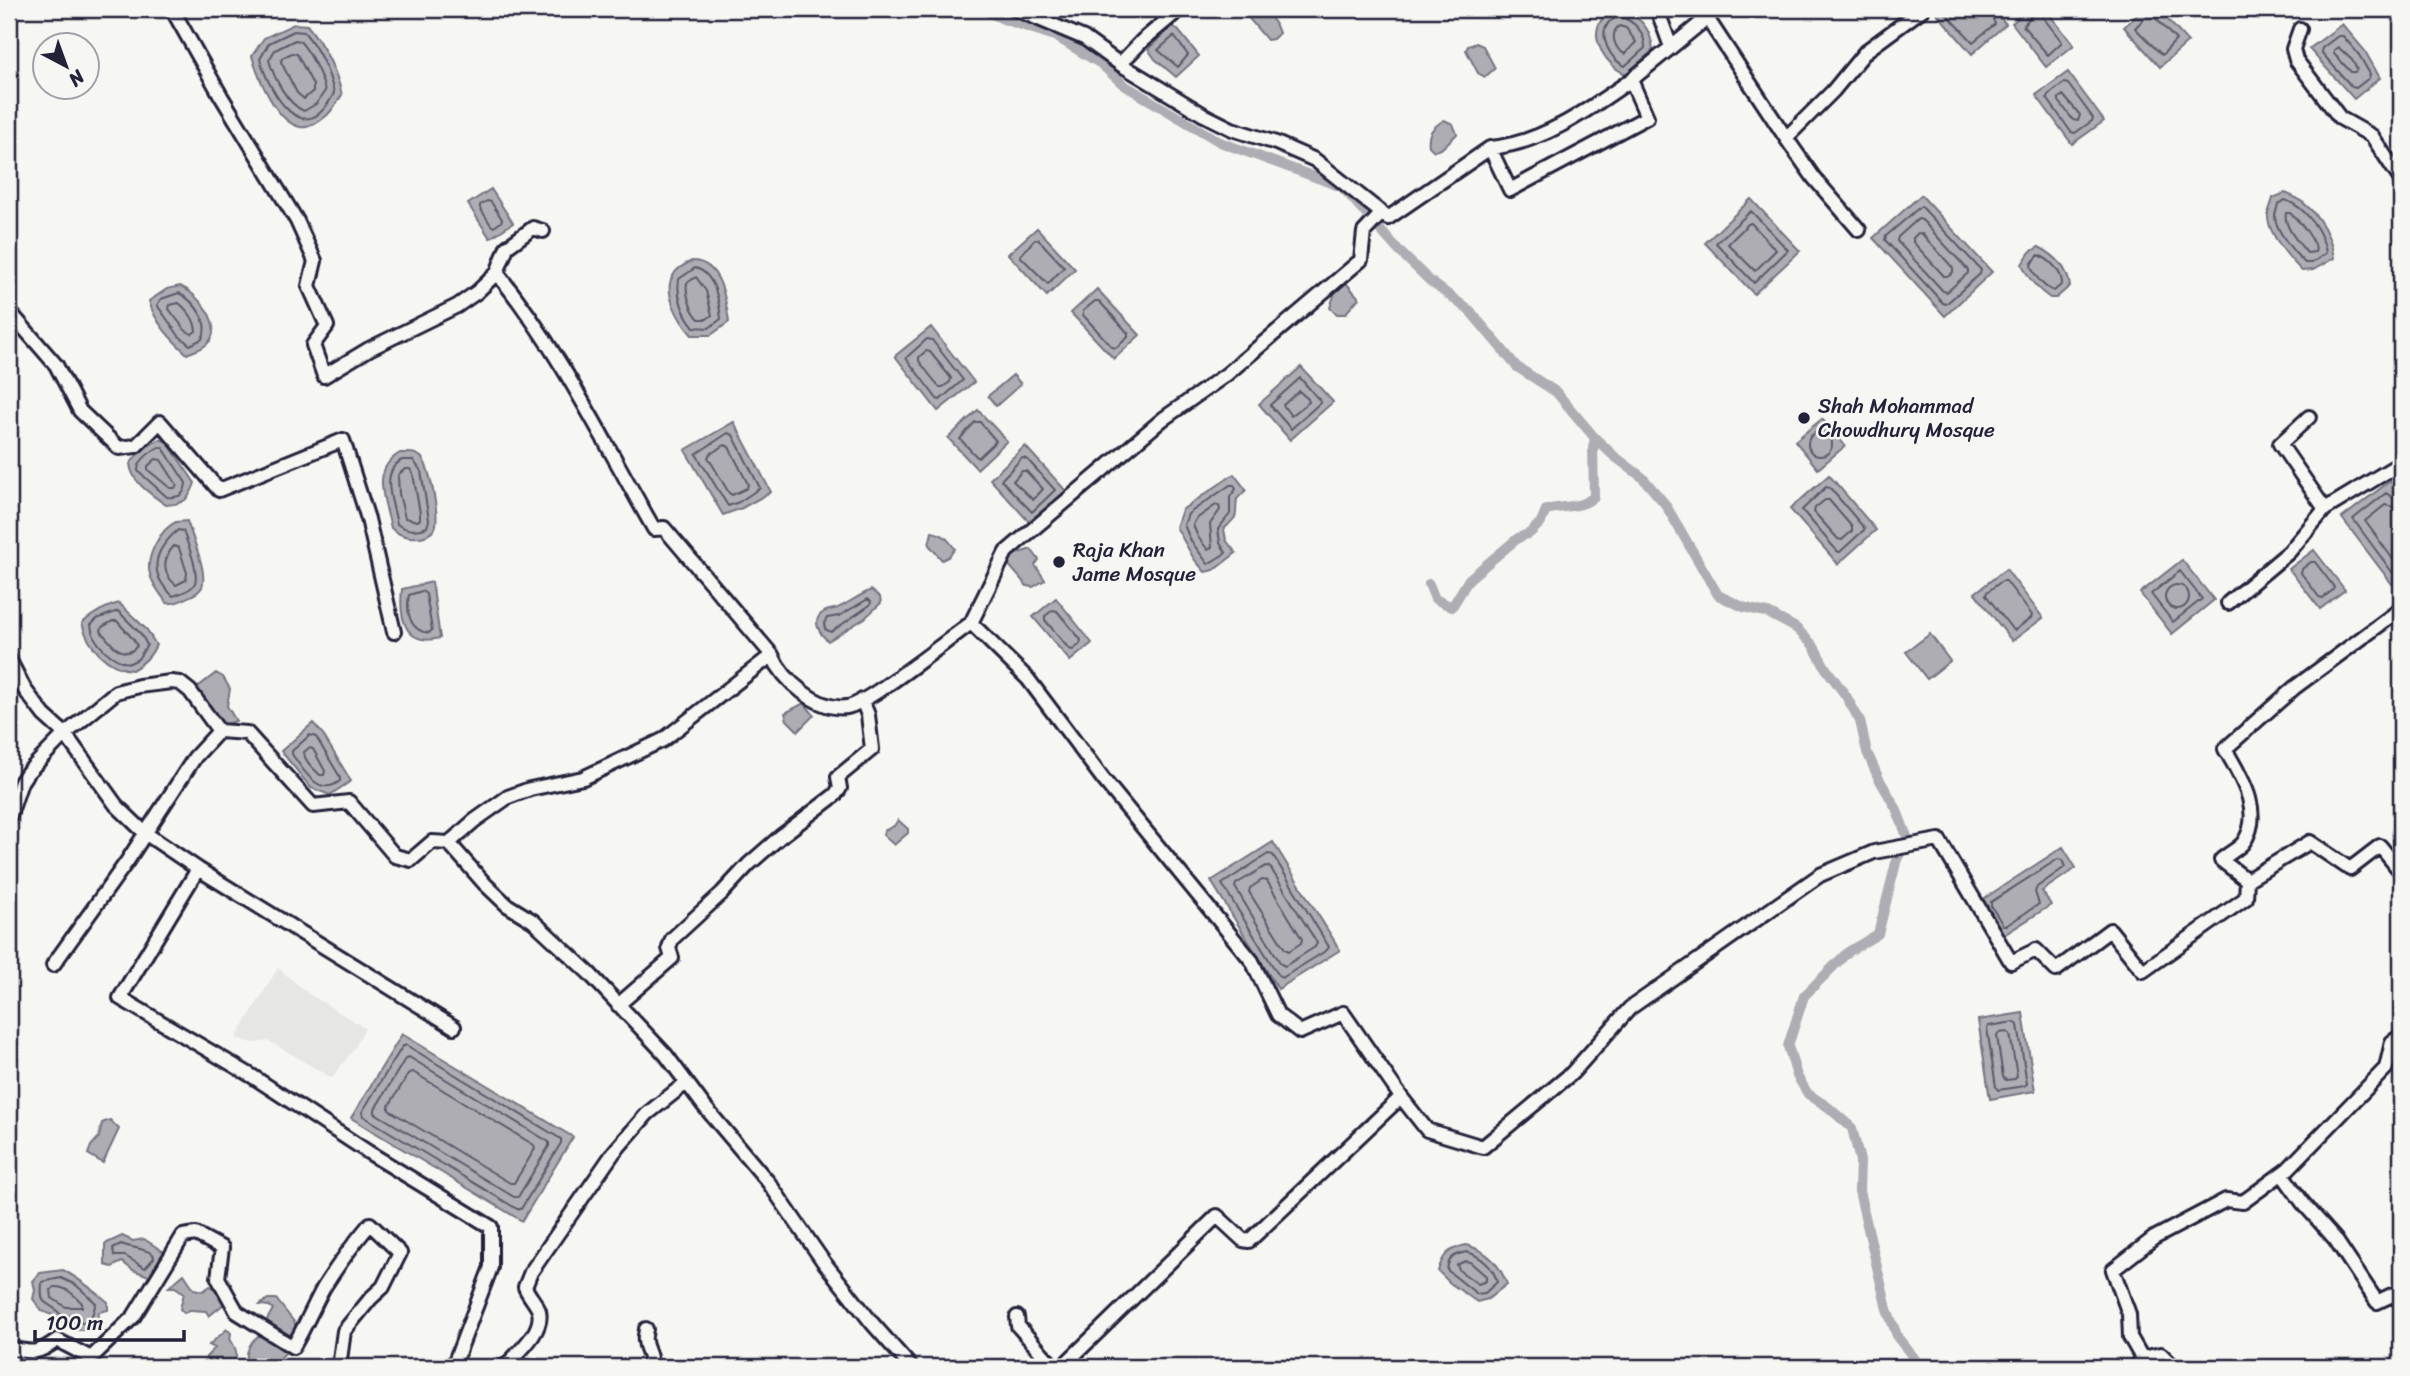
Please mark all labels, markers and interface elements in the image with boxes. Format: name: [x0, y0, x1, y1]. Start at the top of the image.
north arrow: [32, 32, 102, 102]
text: N: [60, 61, 93, 96]
place label: Shah Mohammad Chowdhury Mosque: [1818, 387, 1995, 449]
marker: Shah Mohammad Chowdhury Mosque: [1796, 410, 1812, 426]
place label: Raja Khan Jame Mosque: [1072, 531, 1196, 593]
marker: Raja Khan Jame Mosque: [1051, 554, 1067, 570]
scale bar: [35, 1299, 184, 1343]
text: 100 m: [46, 1304, 103, 1342]

